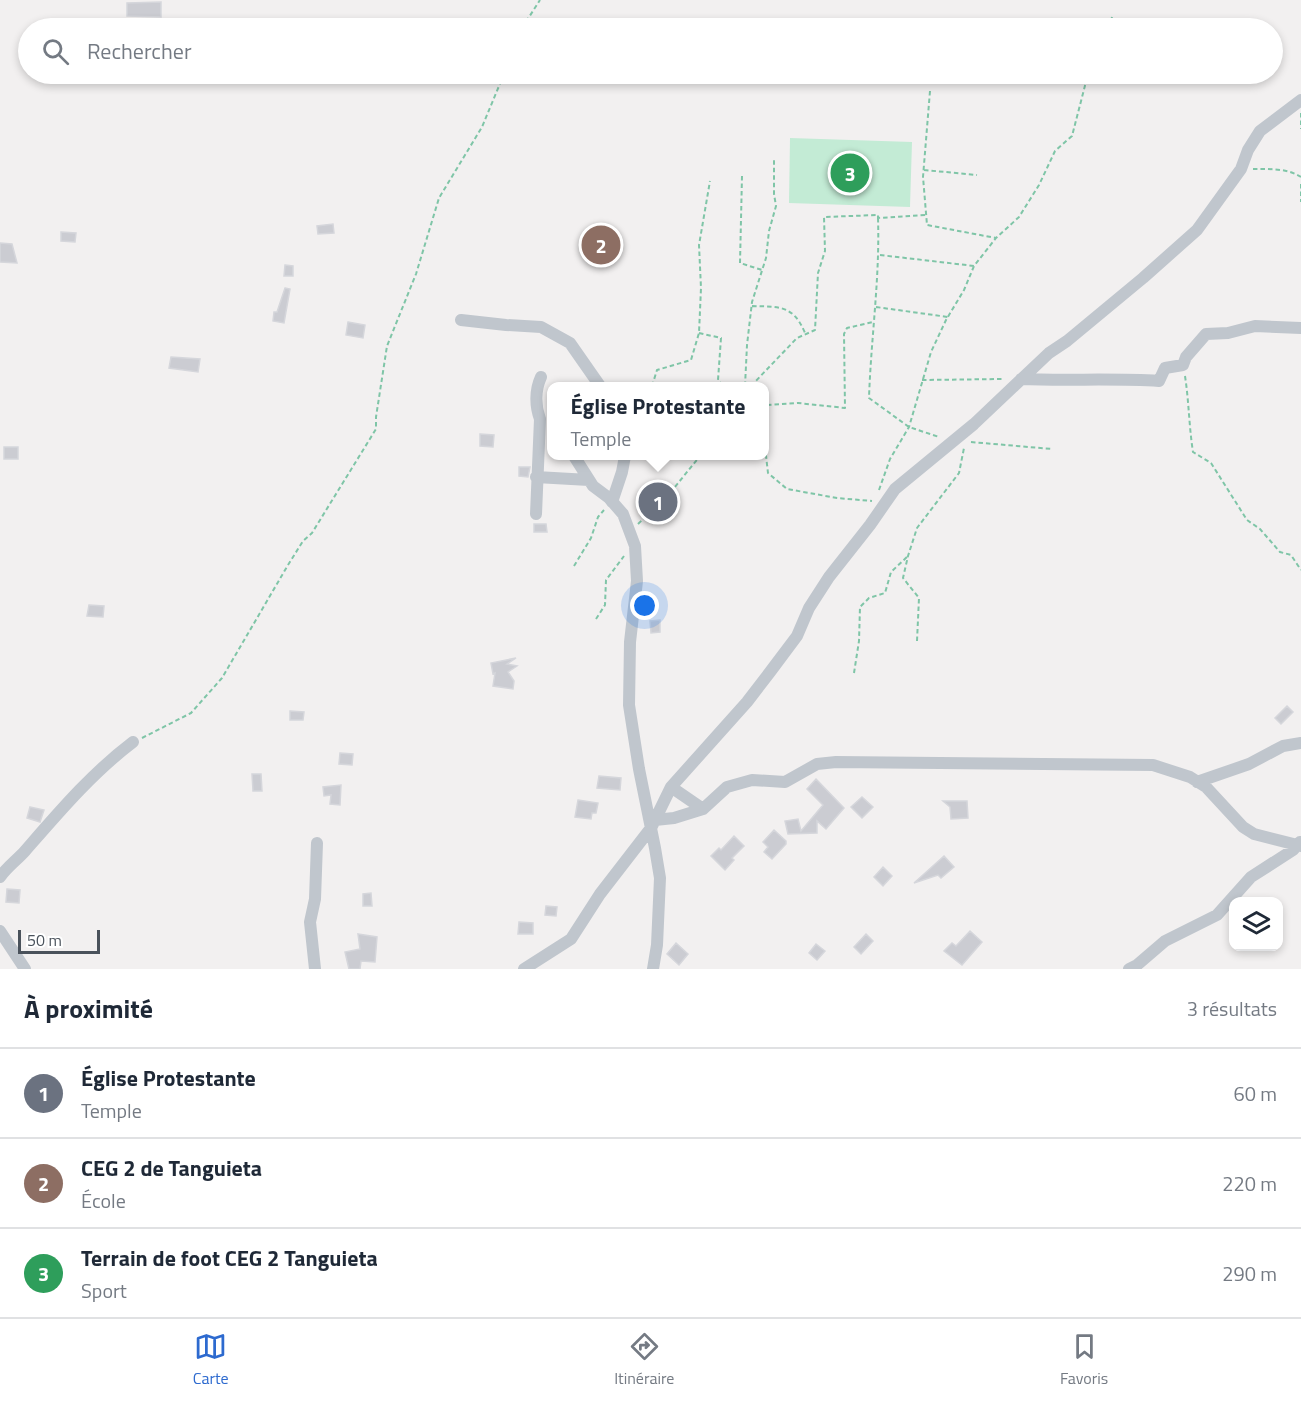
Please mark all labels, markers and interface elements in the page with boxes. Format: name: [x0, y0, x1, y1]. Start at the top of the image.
search box: [18, 18, 1283, 84]
text: Rechercher: [87, 34, 192, 68]
icon: search: [39, 35, 72, 68]
pin: 3: [830, 150, 870, 195]
pin: 2: [582, 222, 620, 268]
popup: [547, 382, 769, 460]
text: Église Protestante: [571, 389, 745, 423]
text: Temple: [571, 423, 631, 454]
pin: 1: [638, 480, 678, 524]
your location: [630, 591, 659, 620]
map controls: [1229, 897, 1283, 951]
button: layers: [1229, 897, 1283, 951]
scale bar: [18, 927, 100, 954]
text: 50 m: [27, 928, 62, 952]
text: À proximité: [24, 989, 153, 1028]
text: 3 résultats: [1187, 993, 1277, 1024]
text: Église Protestante: [81, 1061, 256, 1095]
text: 1: [38, 1078, 49, 1109]
text: 60 m: [1233, 1078, 1277, 1109]
text: Temple: [81, 1095, 142, 1126]
text: CEG 2 de Tanguieta: [81, 1151, 262, 1185]
text: 2: [38, 1168, 49, 1199]
text: 220 m: [1222, 1168, 1277, 1199]
text: École: [81, 1185, 126, 1216]
text: Terrain de foot CEG 2 Tanguieta: [81, 1241, 378, 1275]
text: 3: [38, 1258, 49, 1289]
text: 290 m: [1222, 1258, 1277, 1289]
text: Sport: [81, 1275, 127, 1306]
tab: Carte: [193, 1330, 229, 1390]
tab: Itinéraire: [614, 1330, 674, 1390]
tab: Favoris: [1060, 1330, 1108, 1390]

